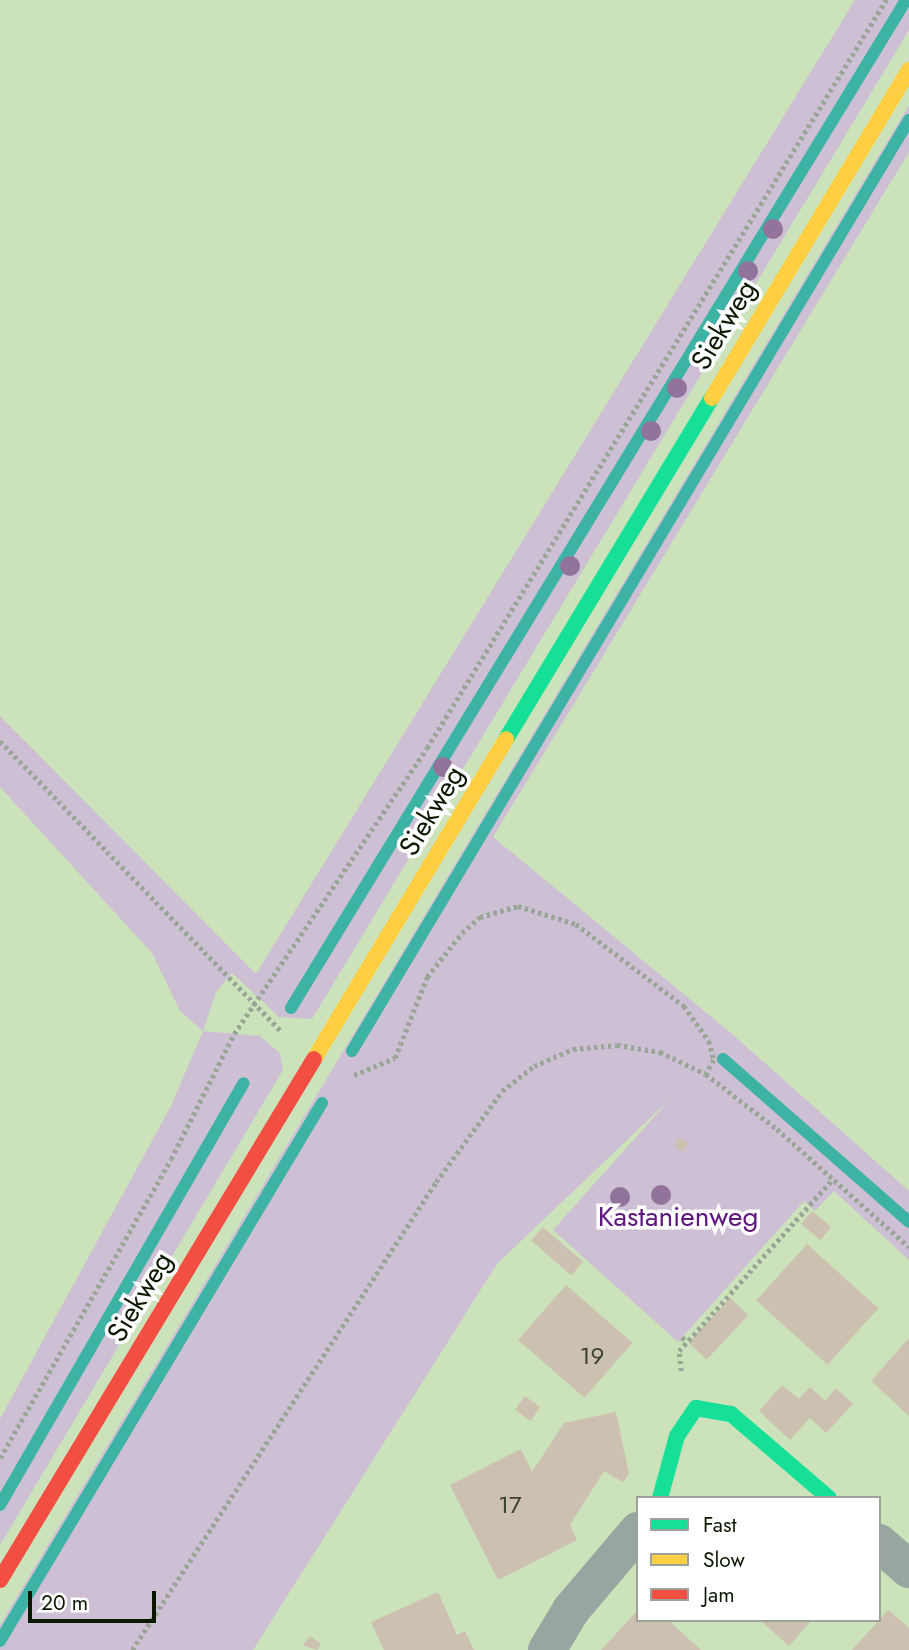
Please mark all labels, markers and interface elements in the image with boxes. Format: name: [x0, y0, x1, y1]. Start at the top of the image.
street label: Siekweg: [684, 274, 764, 376]
street label: Siekweg: [392, 760, 472, 862]
park label: Kastanienweg: [598, 1200, 758, 1234]
street label: Siekweg: [100, 1246, 180, 1348]
house number: 19: [580, 1342, 604, 1370]
house number: 17: [498, 1491, 522, 1519]
legend: [636, 1496, 881, 1622]
text: Fast: [703, 1510, 736, 1540]
text: Slow: [703, 1545, 745, 1575]
scale bar: [32, 1576, 159, 1620]
text: Jam: [703, 1580, 735, 1610]
text: 20 m: [41, 1588, 88, 1618]

